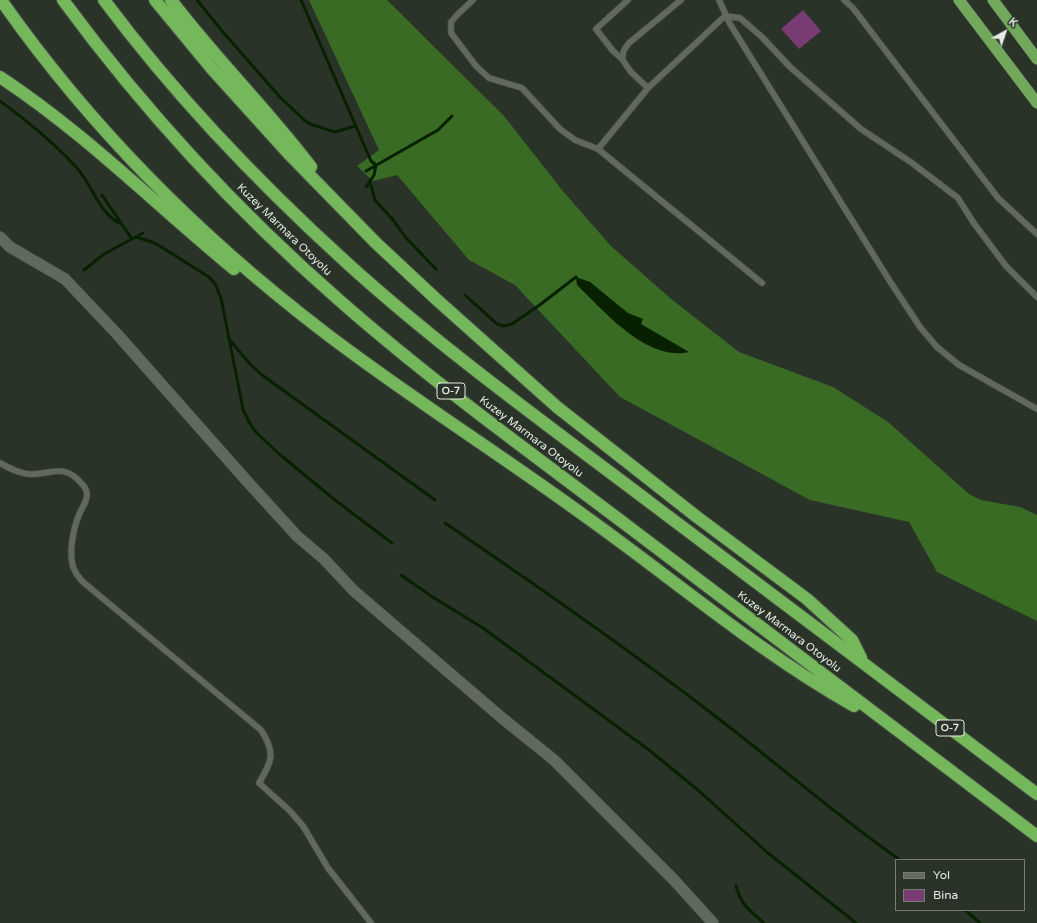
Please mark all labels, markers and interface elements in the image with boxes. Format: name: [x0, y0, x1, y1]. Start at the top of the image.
north arrow: [985, 12, 1025, 52]
text: K: [1006, 15, 1020, 30]
street label: Kuzey Marmara Otoyolu: [234, 181, 334, 279]
road number: O-7: [437, 383, 465, 399]
street label: Kuzey Marmara Otoyolu: [476, 394, 586, 480]
street label: Kuzey Marmara Otoyolu: [734, 589, 844, 675]
road number: O-7: [936, 720, 964, 736]
legend: [895, 859, 1025, 911]
text: Yol: [933, 868, 950, 882]
text: Bina: [933, 888, 958, 902]

